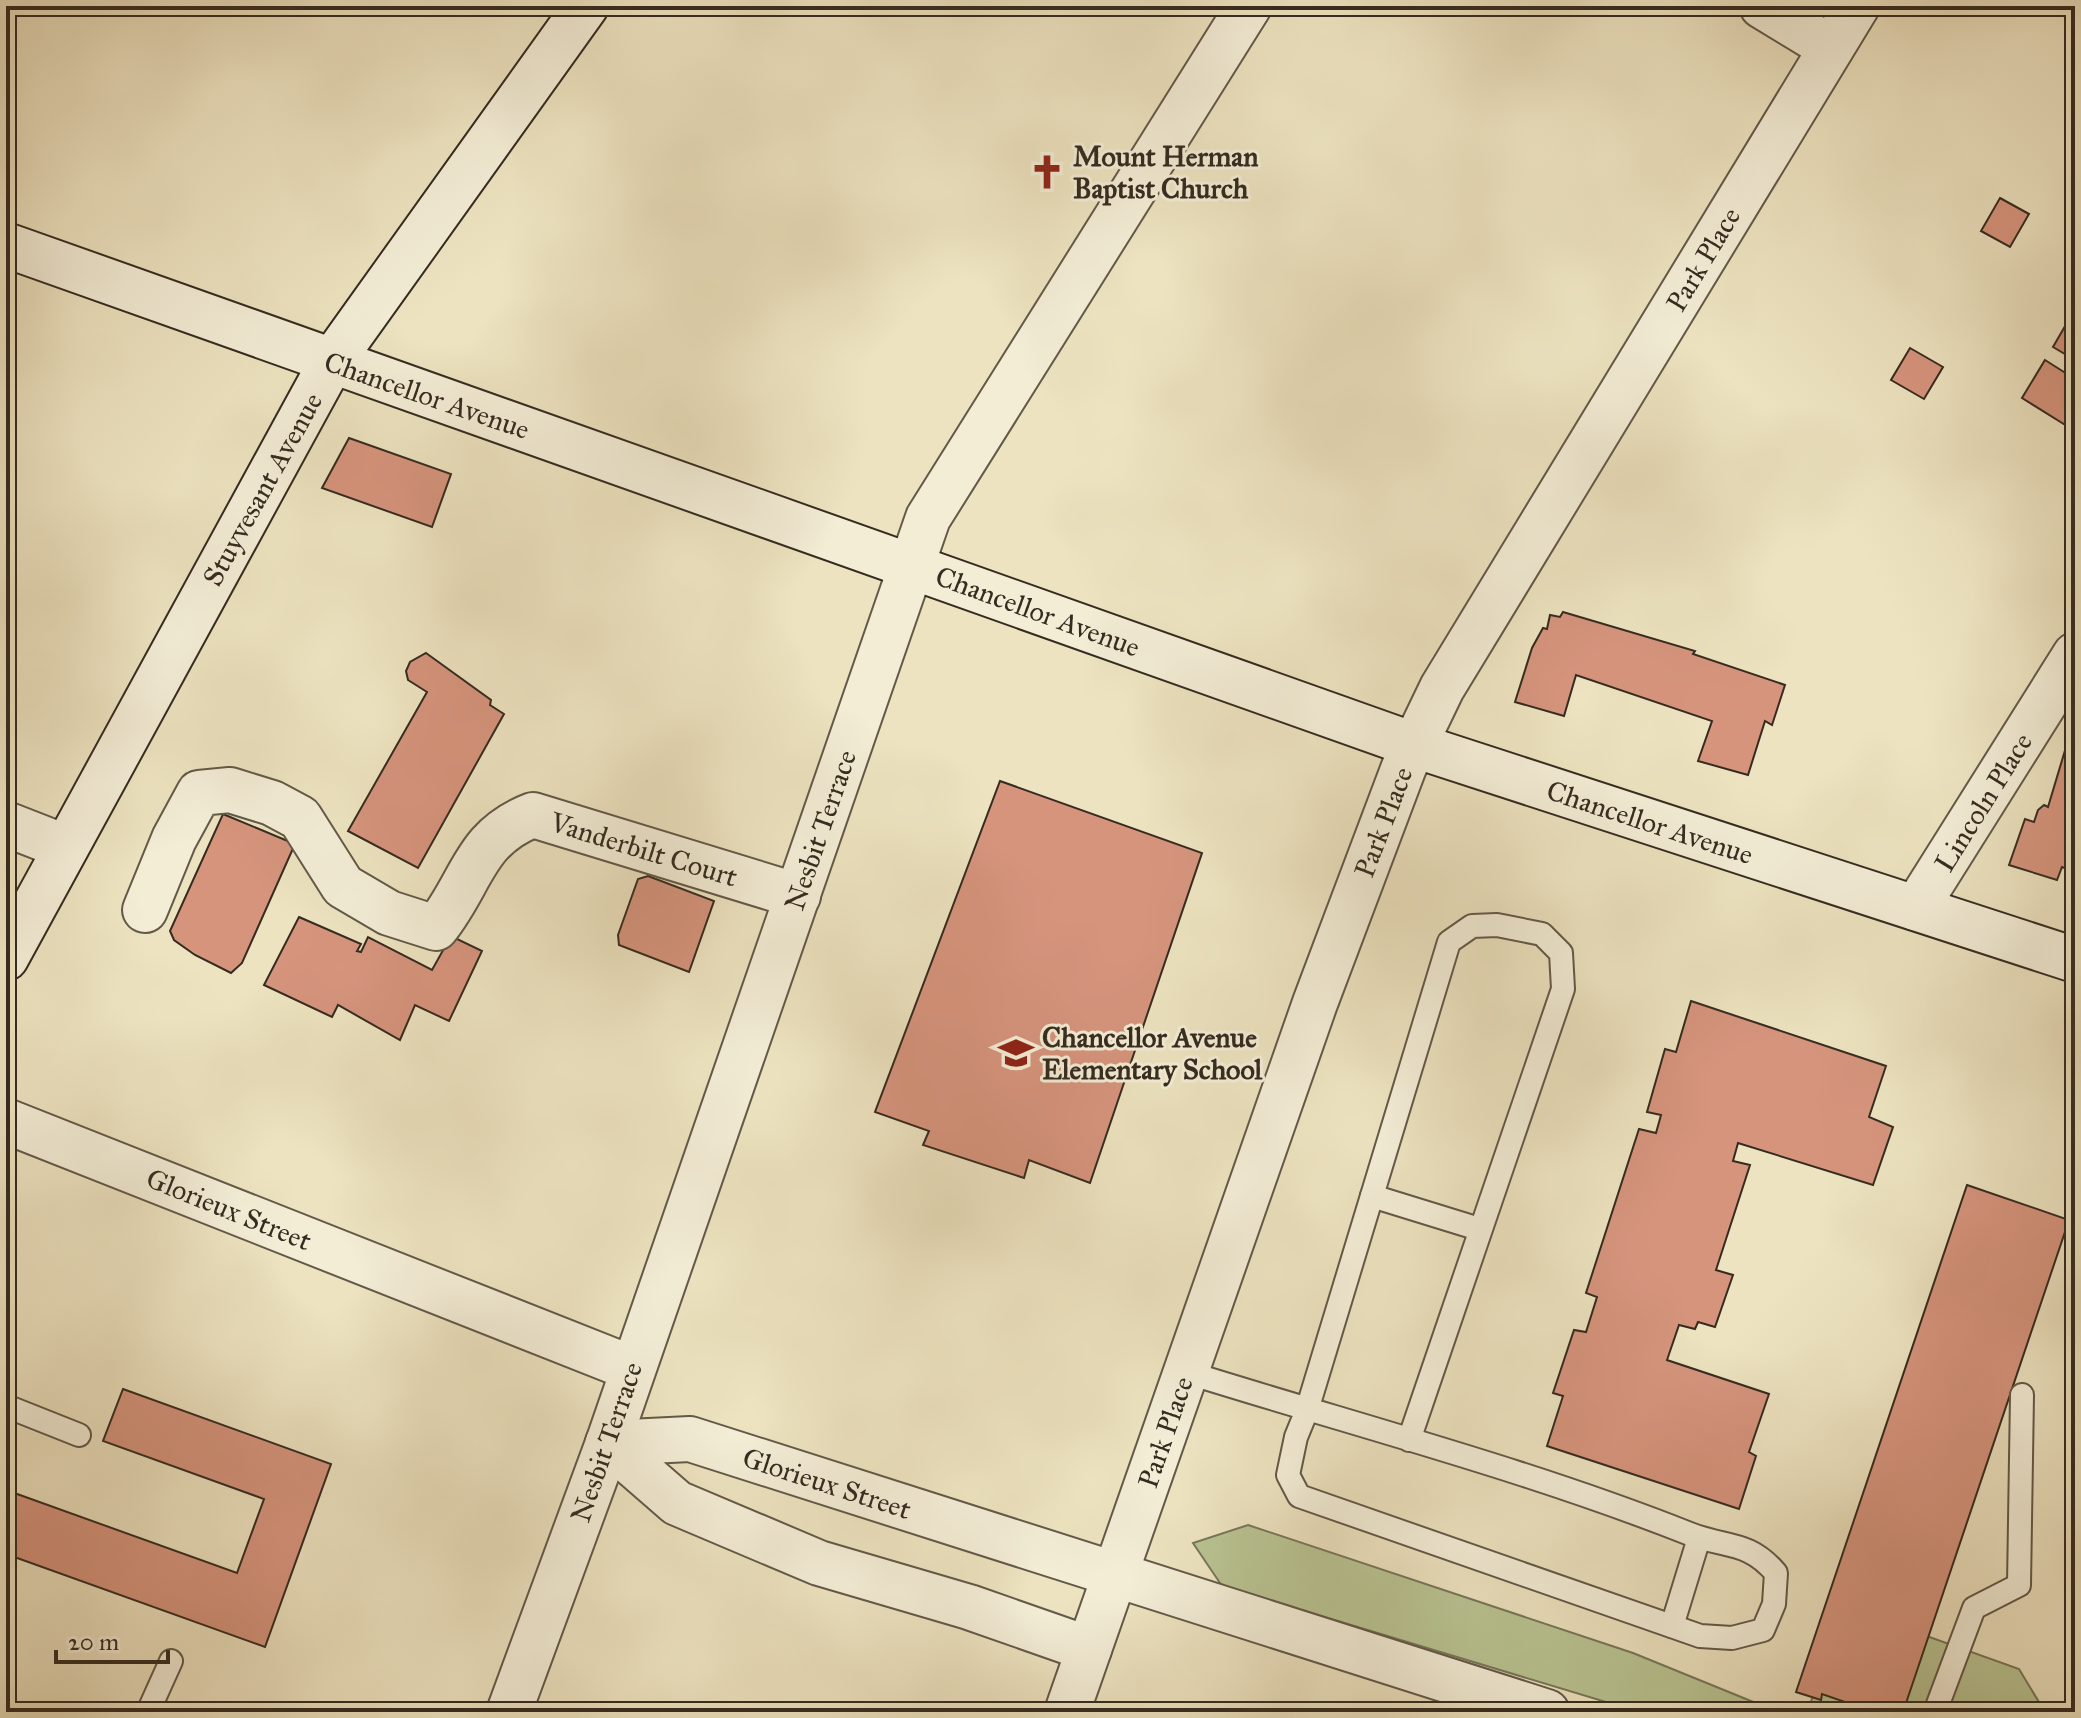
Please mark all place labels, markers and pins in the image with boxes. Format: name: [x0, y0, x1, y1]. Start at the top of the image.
place label: Mount Herman Baptist Church: [1073, 139, 1258, 206]
church icon: Mount Herman Baptist Church: [1028, 153, 1066, 191]
place label: Chancellor Avenue Elementary School: [1042, 1020, 1263, 1087]
school or university icon: Chancellor Avenue Elementary School: [997, 1034, 1035, 1072]

